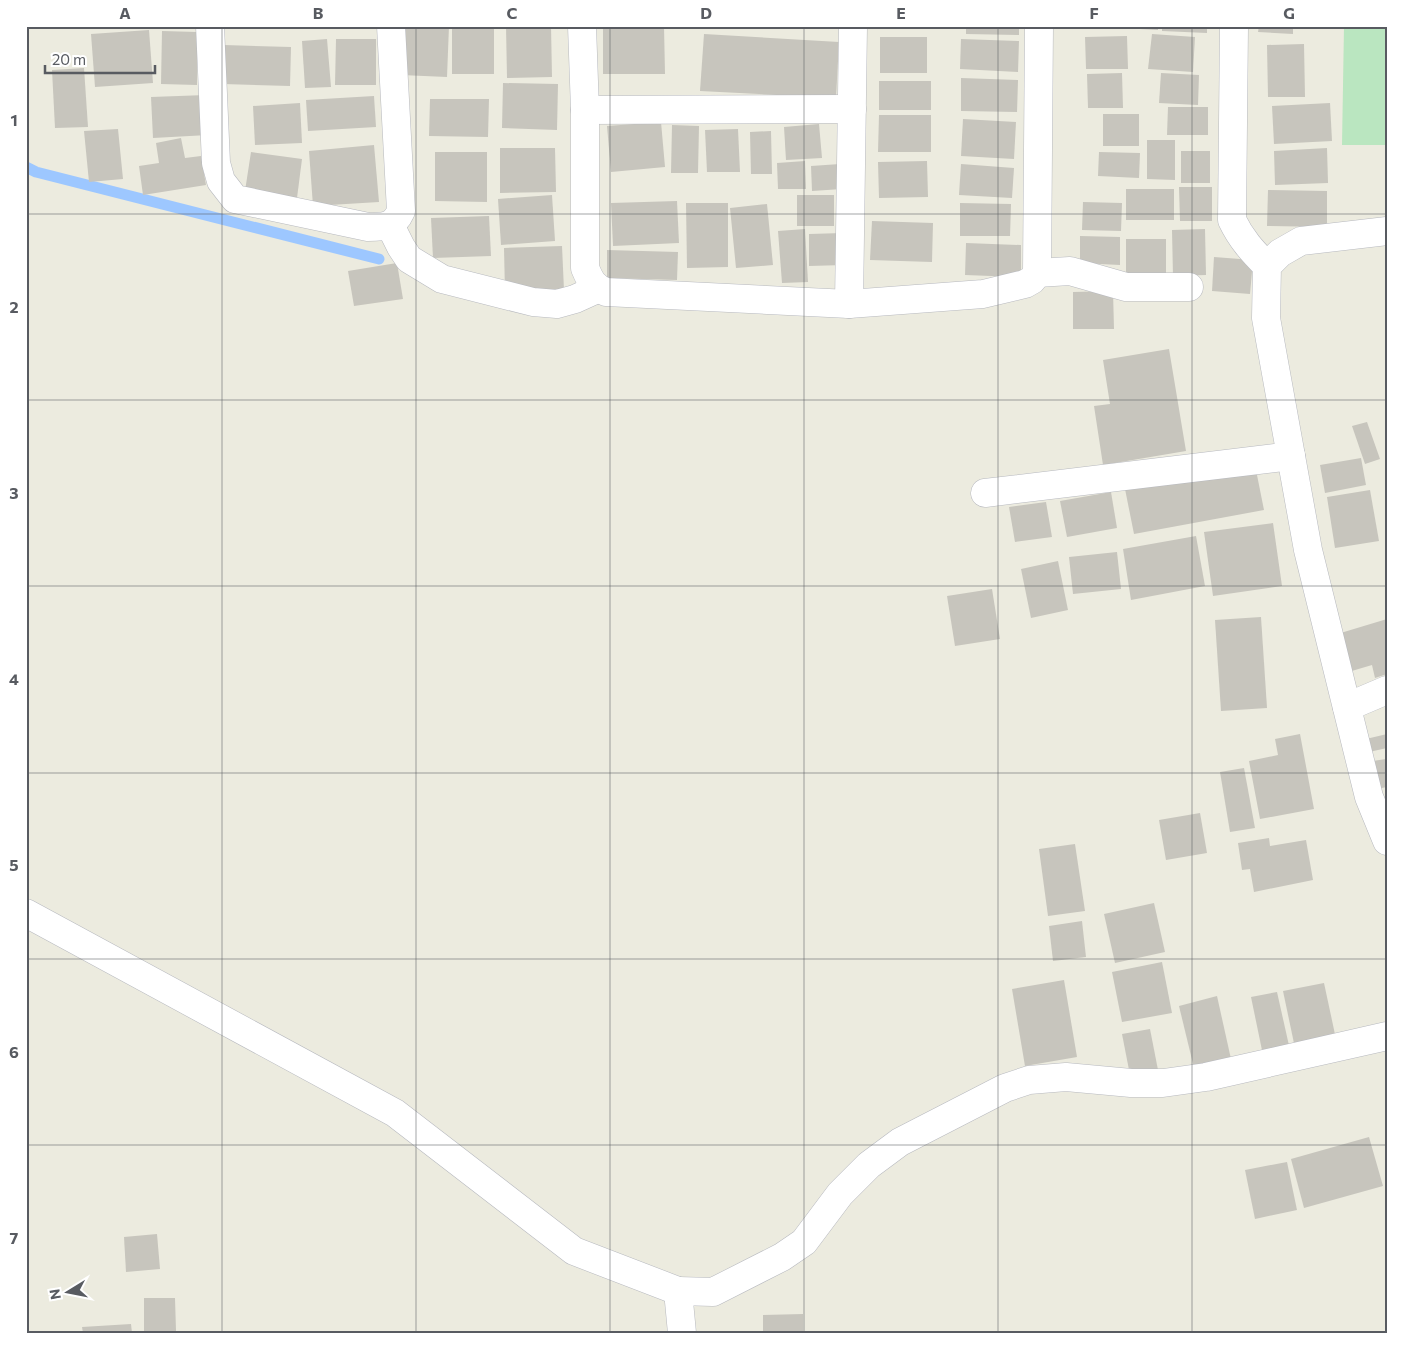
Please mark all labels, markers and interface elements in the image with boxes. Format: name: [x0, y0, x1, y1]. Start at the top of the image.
text: A: [119, 3, 131, 22]
text: B: [313, 3, 324, 22]
text: C: [507, 3, 518, 22]
text: D: [700, 3, 712, 22]
text: E: [896, 3, 906, 22]
text: F: [1089, 3, 1099, 22]
text: G: [1283, 3, 1295, 22]
scale bar: [45, 42, 155, 74]
text: 20 m: [52, 50, 86, 68]
text: 1: [10, 110, 18, 129]
text: 2: [9, 297, 19, 316]
text: 3: [9, 483, 19, 502]
text: 4: [9, 669, 19, 688]
text: 5: [9, 855, 19, 874]
text: 6: [9, 1042, 19, 1061]
text: 7: [10, 1228, 19, 1247]
north arrow: [42, 1266, 92, 1316]
text: N: [45, 1288, 64, 1301]

